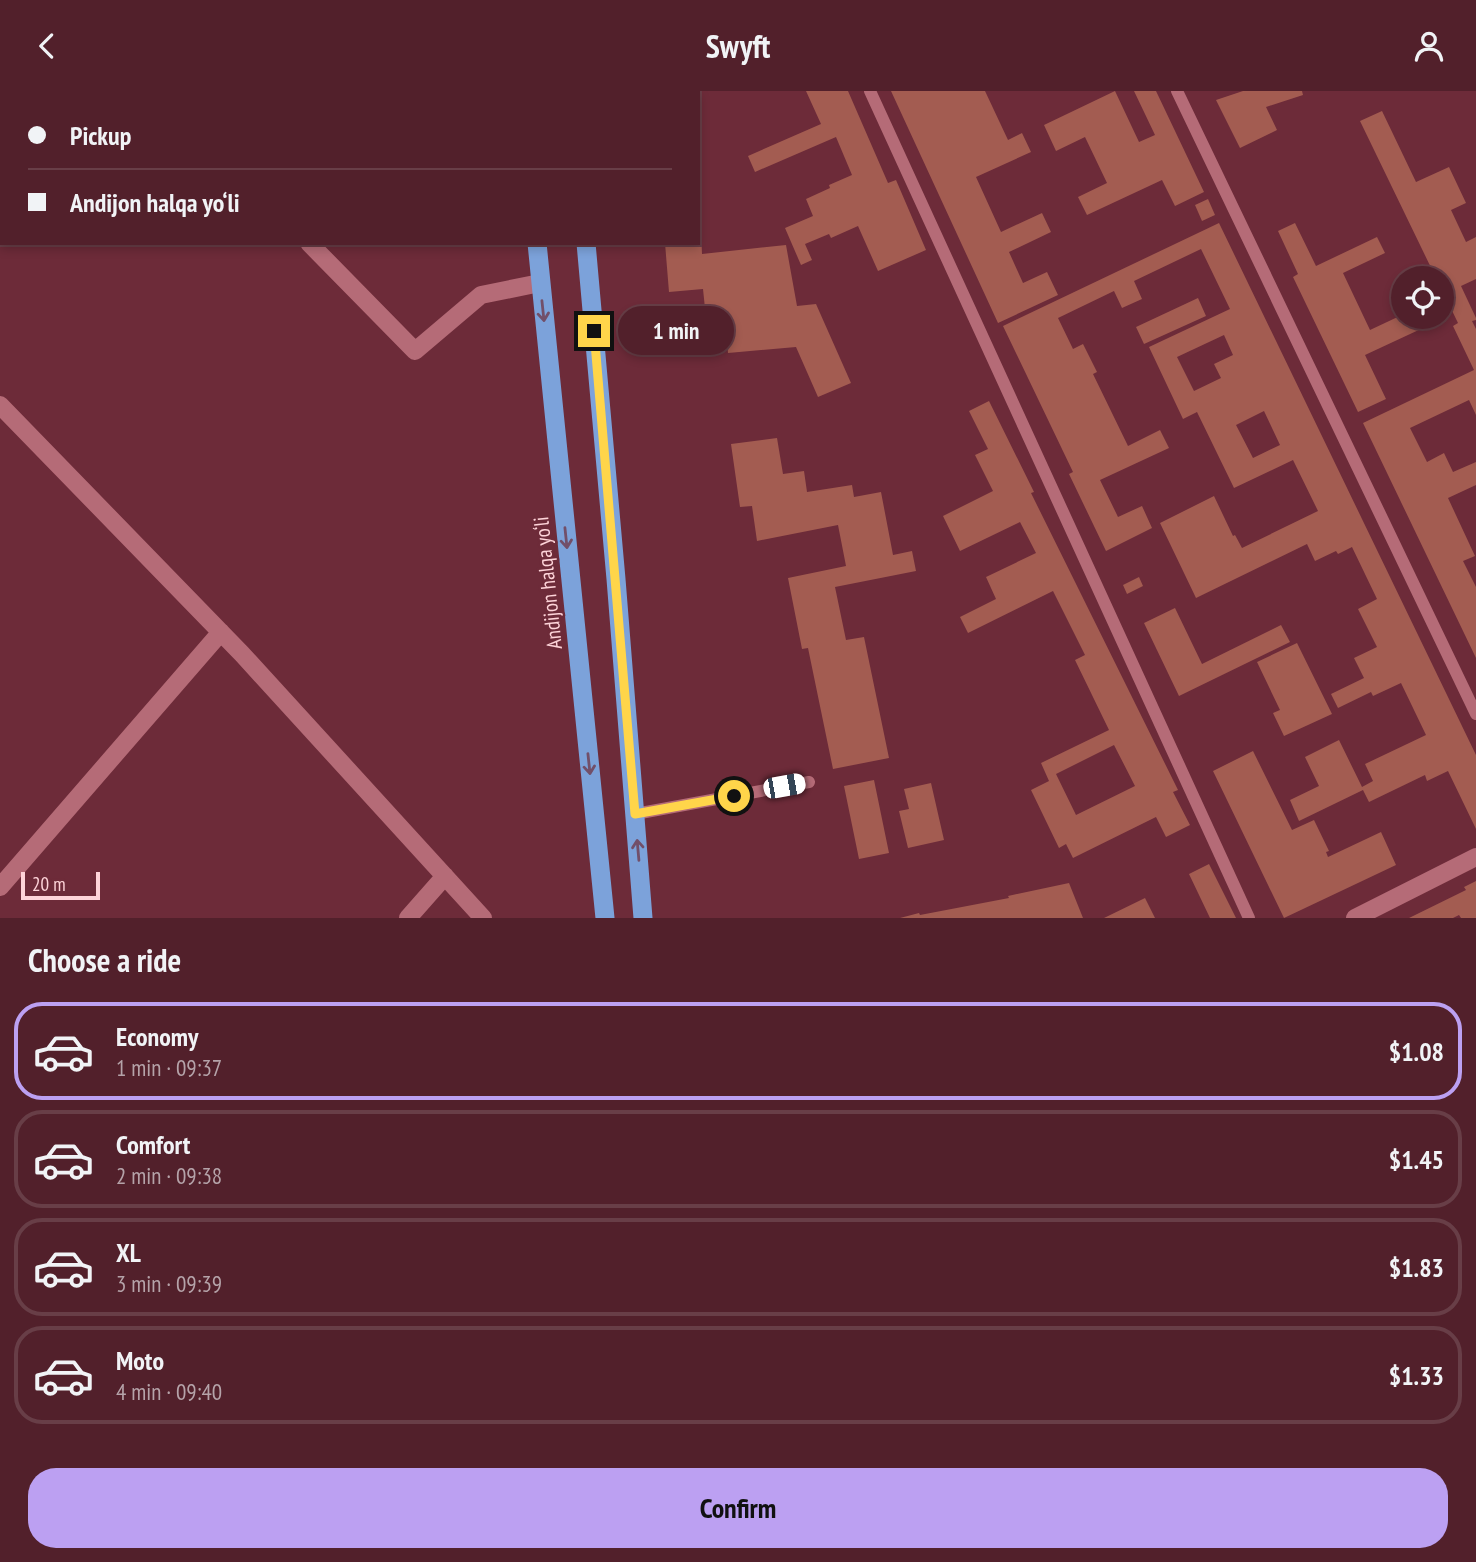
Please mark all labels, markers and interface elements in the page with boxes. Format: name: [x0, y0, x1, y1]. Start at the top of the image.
text: Swyft: [706, 25, 770, 67]
icon: back: [28, 27, 66, 65]
icon: person: [1410, 27, 1448, 65]
text: Pickup: [70, 119, 131, 152]
text: Andijon halqa yo‘li: [70, 186, 240, 219]
map controls: [1391, 266, 1454, 329]
button: locate: [1391, 266, 1454, 329]
one-way arrow: [537, 299, 550, 322]
callout: 1 min: [618, 307, 734, 355]
route end: [578, 315, 610, 347]
text: 1 min: [653, 316, 699, 345]
street label: Andijon halqa yo‘li: [527, 515, 568, 651]
one-way arrow: [560, 526, 573, 548]
one-way arrow: [583, 752, 596, 775]
car: [762, 772, 807, 800]
route start: [718, 780, 750, 812]
one-way arrow: [631, 839, 644, 862]
scale bar: [21, 869, 100, 901]
text: 20 m: [32, 872, 66, 896]
text: Choose a ride: [28, 939, 181, 981]
icon: car: [32, 1020, 95, 1083]
text: Economy: [116, 1020, 198, 1053]
text: $1.08: [1389, 1035, 1444, 1068]
text: 1 min · 09:37: [116, 1053, 222, 1082]
icon: car: [32, 1128, 95, 1191]
text: Comfort: [116, 1128, 190, 1161]
text: $1.45: [1389, 1143, 1444, 1176]
text: 2 min · 09:38: [116, 1161, 222, 1190]
icon: car: [32, 1236, 95, 1299]
text: XL: [116, 1236, 141, 1269]
text: $1.83: [1389, 1251, 1444, 1284]
text: 3 min · 09:39: [116, 1269, 222, 1298]
icon: car: [32, 1344, 95, 1407]
text: Moto: [116, 1344, 164, 1377]
text: $1.33: [1389, 1359, 1444, 1392]
text: 4 min · 09:40: [116, 1377, 222, 1406]
button: Confirm: [28, 1468, 1448, 1548]

